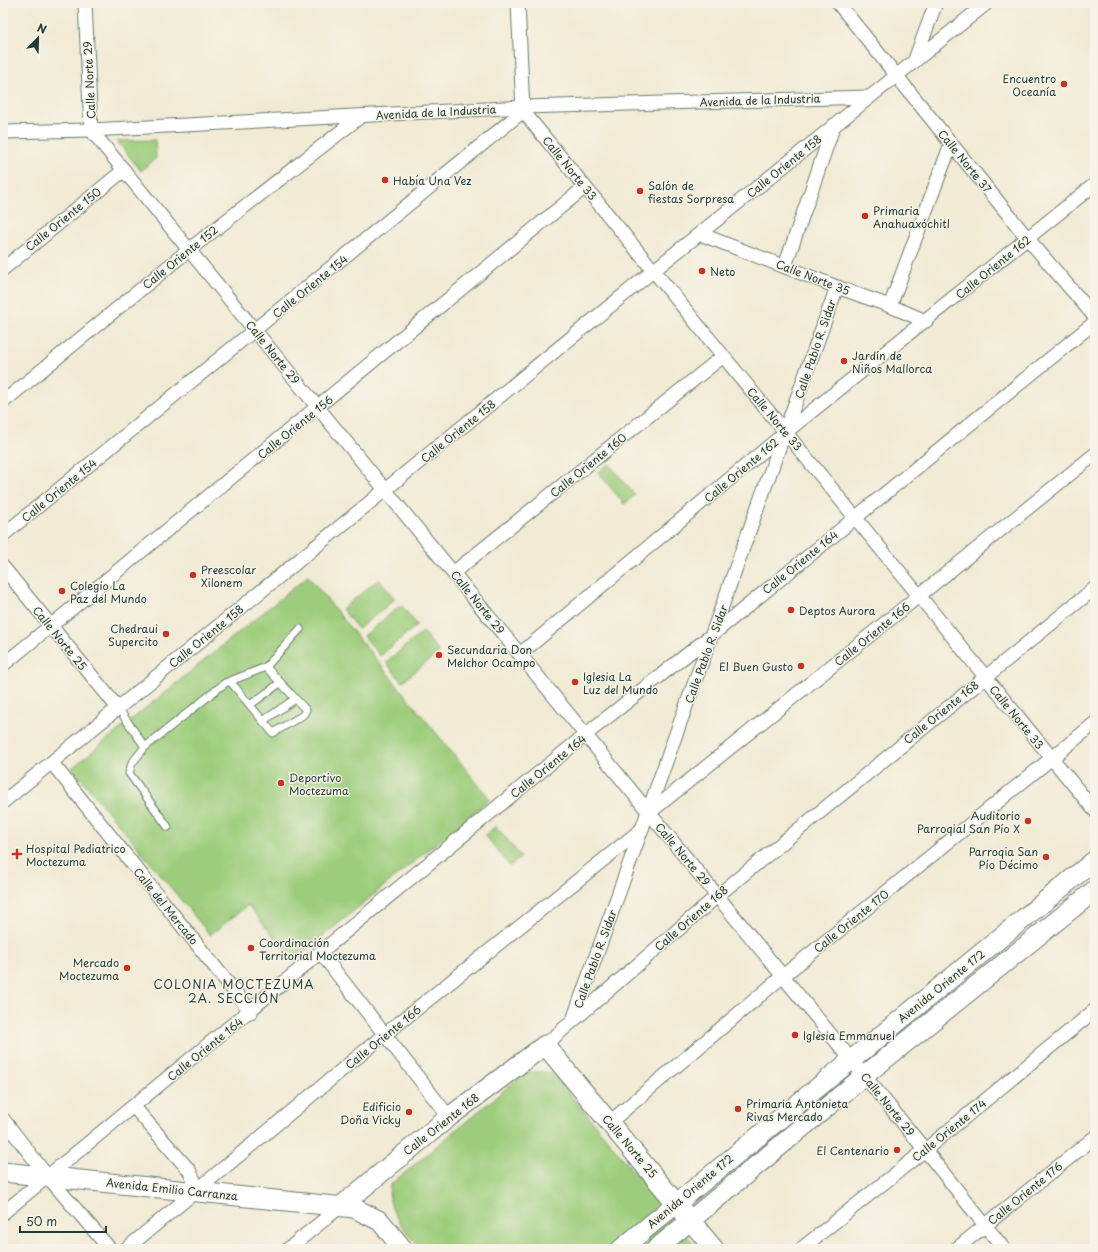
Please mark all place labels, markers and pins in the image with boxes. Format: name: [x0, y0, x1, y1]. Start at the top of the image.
place label: Encuentro Oceanía: [1003, 70, 1056, 100]
marker: Encuentro Oceanía: [1059, 79, 1069, 89]
place label: Había Una Vez: [393, 172, 471, 189]
marker: Había Una Vez: [380, 175, 390, 185]
place label: Salón de fiestas Sorpresa: [648, 177, 734, 207]
marker: Salón de fiestas Sorpresa: [635, 186, 645, 196]
place label: Primaria Anahuaxóchitl: [873, 202, 950, 232]
marker: Primaria Anahuaxóchitl: [860, 211, 870, 221]
place label: Neto: [710, 263, 735, 280]
marker: Neto: [697, 266, 707, 276]
place label: Jardín de Niños Mallorca: [852, 347, 932, 377]
marker: Jardín de Niños Mallorca: [839, 356, 849, 366]
place label: Preescolar Xilonem: [201, 561, 256, 591]
marker: Preescolar Xilonem: [188, 570, 198, 580]
place label: Colegio La Paz del Mundo: [70, 577, 147, 607]
marker: Colegio La Paz del Mundo: [57, 586, 67, 596]
place label: Deptos Aurora: [799, 602, 876, 619]
marker: Deptos Aurora: [786, 605, 796, 615]
place label: Chedraui Supercito: [108, 620, 158, 650]
marker: Chedraui Supercito: [161, 629, 171, 639]
place label: Secundaria Don Melchor Ocampo: [447, 641, 535, 671]
marker: Secundaria Don Melchor Ocampo: [434, 650, 444, 660]
place label: El Buen Gusto: [719, 658, 793, 675]
marker: El Buen Gusto: [796, 661, 806, 671]
place label: Iglesia La Luz del Mundo: [583, 668, 658, 698]
marker: Iglesia La Luz del Mundo: [570, 677, 580, 687]
place label: Deportivo Moctezuma: [289, 769, 349, 799]
marker: Deportivo Moctezuma: [276, 778, 286, 788]
place label: Auditorio Parroqial San Pío X: [917, 807, 1020, 837]
marker: Auditorio Parroqial San Pío X: [1023, 816, 1033, 826]
place label: Hospital Pediatrico Moctezuma: [26, 840, 126, 870]
place label: Parroqia San Pío Décimo: [969, 843, 1038, 873]
marker: Hospital Pediatrico Moctezuma: [11, 848, 23, 860]
marker: Parroqia San Pío Décimo: [1041, 852, 1051, 862]
place label: Coordinación Territorial Moctezuma: [259, 934, 376, 964]
marker: Coordinación Territorial Moctezuma: [246, 943, 256, 953]
place label: Mercado Moctezuma: [59, 954, 119, 984]
marker: Mercado Moctezuma: [122, 963, 132, 973]
place label: Iglesia Emmanuel: [803, 1027, 895, 1044]
marker: Iglesia Emmanuel: [790, 1030, 800, 1040]
place label: Primaria Antonieta Rivas Mercado: [746, 1095, 849, 1125]
place label: Edificio Doña Vicky: [340, 1098, 401, 1128]
marker: Primaria Antonieta Rivas Mercado: [733, 1104, 743, 1114]
marker: Edificio Doña Vicky: [404, 1107, 414, 1117]
place label: El Centenario: [817, 1142, 889, 1159]
marker: El Centenario: [892, 1145, 902, 1155]

